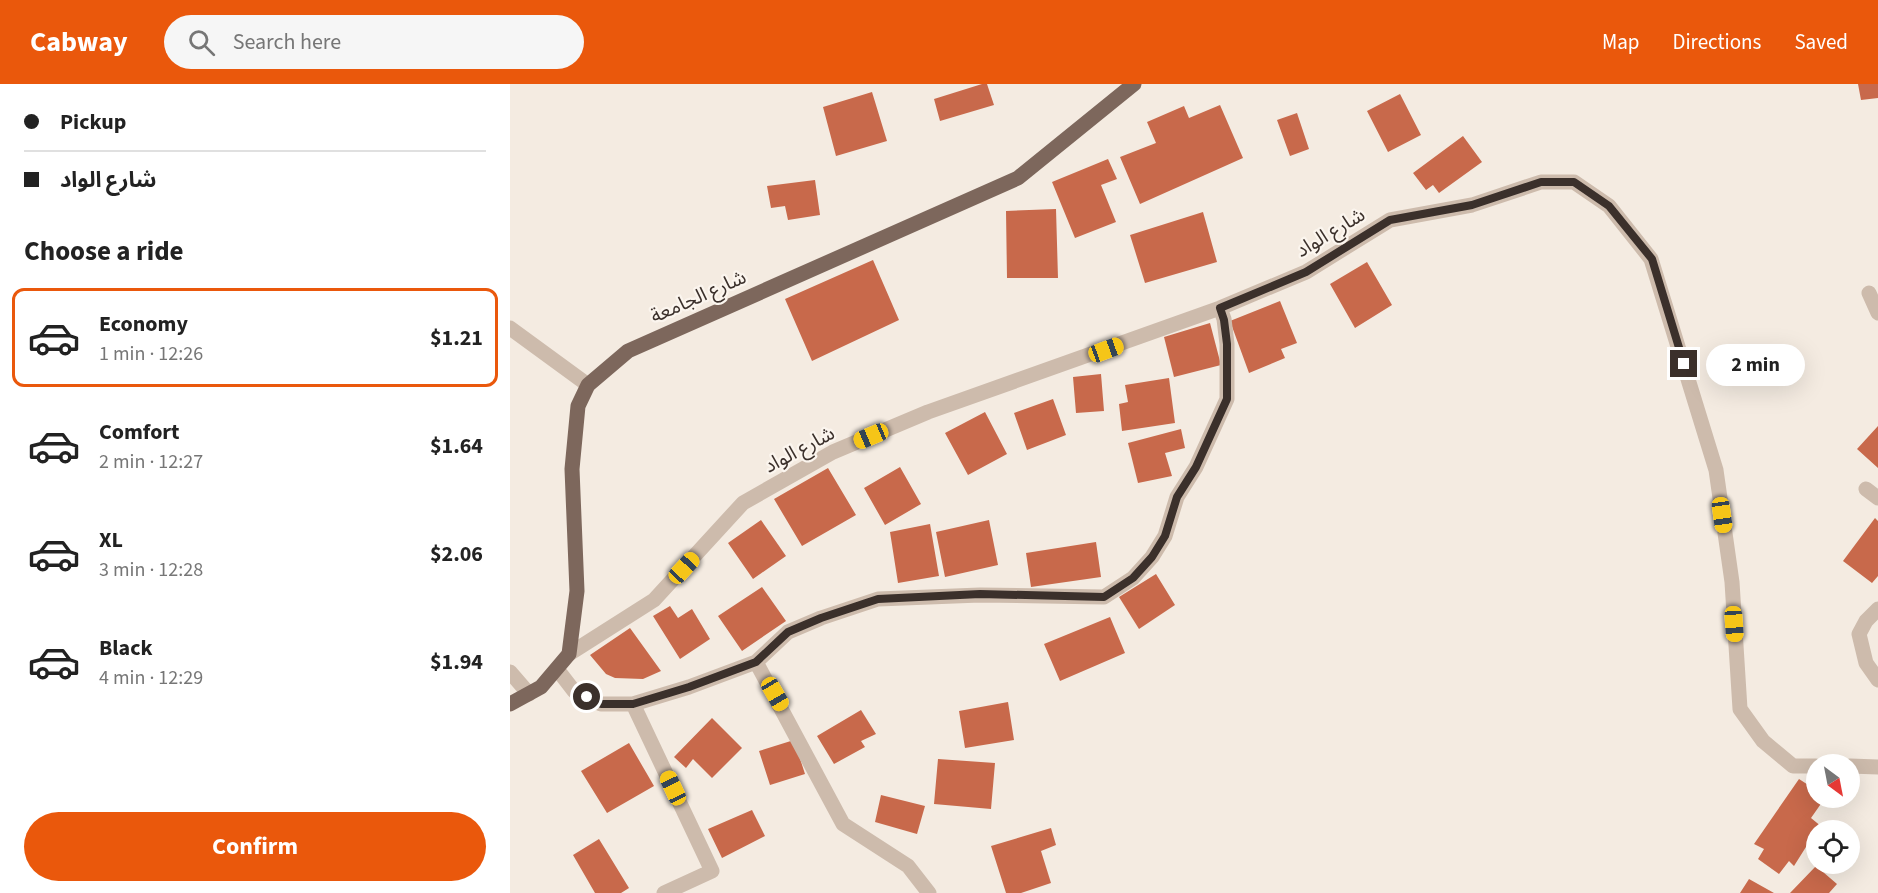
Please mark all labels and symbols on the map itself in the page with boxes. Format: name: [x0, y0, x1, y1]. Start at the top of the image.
street label: شارع الواد: [1290, 201, 1371, 265]
street label: شارع الجامعة: [646, 263, 751, 330]
car: [1086, 335, 1126, 365]
callout: 2 min: [1705, 343, 1804, 385]
route end: [1670, 350, 1697, 377]
street label: شارع الواد: [759, 420, 840, 480]
car: [851, 421, 891, 451]
car: [1711, 496, 1733, 534]
car: [665, 549, 703, 587]
car: [1724, 605, 1744, 643]
car: [758, 674, 792, 714]
route start: [573, 683, 600, 710]
north arrow: [1806, 754, 1860, 808]
car: [657, 768, 689, 808]

